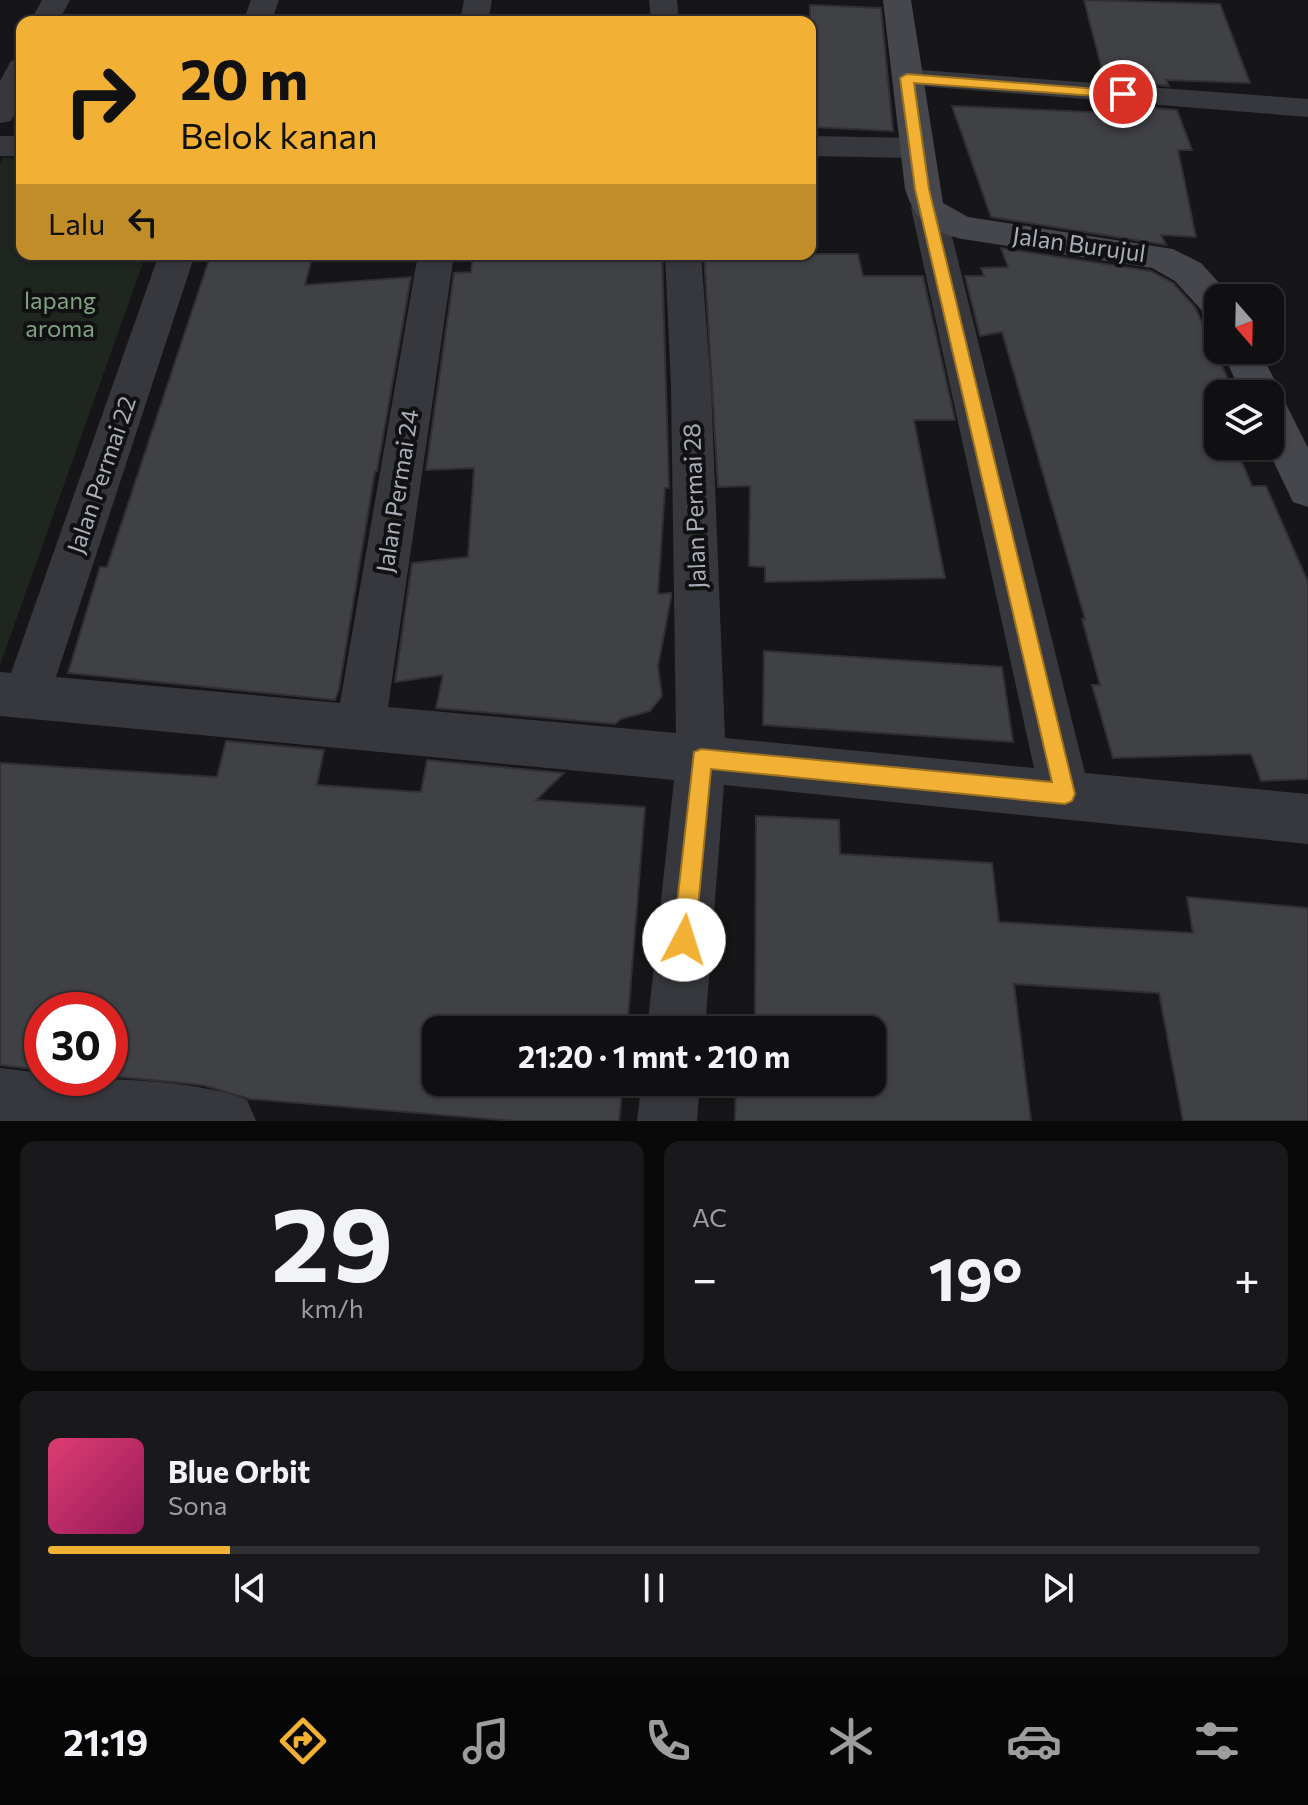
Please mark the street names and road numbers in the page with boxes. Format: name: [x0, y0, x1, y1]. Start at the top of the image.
street label: Jalan Burujul: [1011, 220, 1148, 267]
street label: Jalan Permai 22: [60, 392, 141, 557]
street label: Jalan Permai 24: [369, 407, 424, 575]
street label: Jalan Permai 28: [676, 423, 711, 589]

